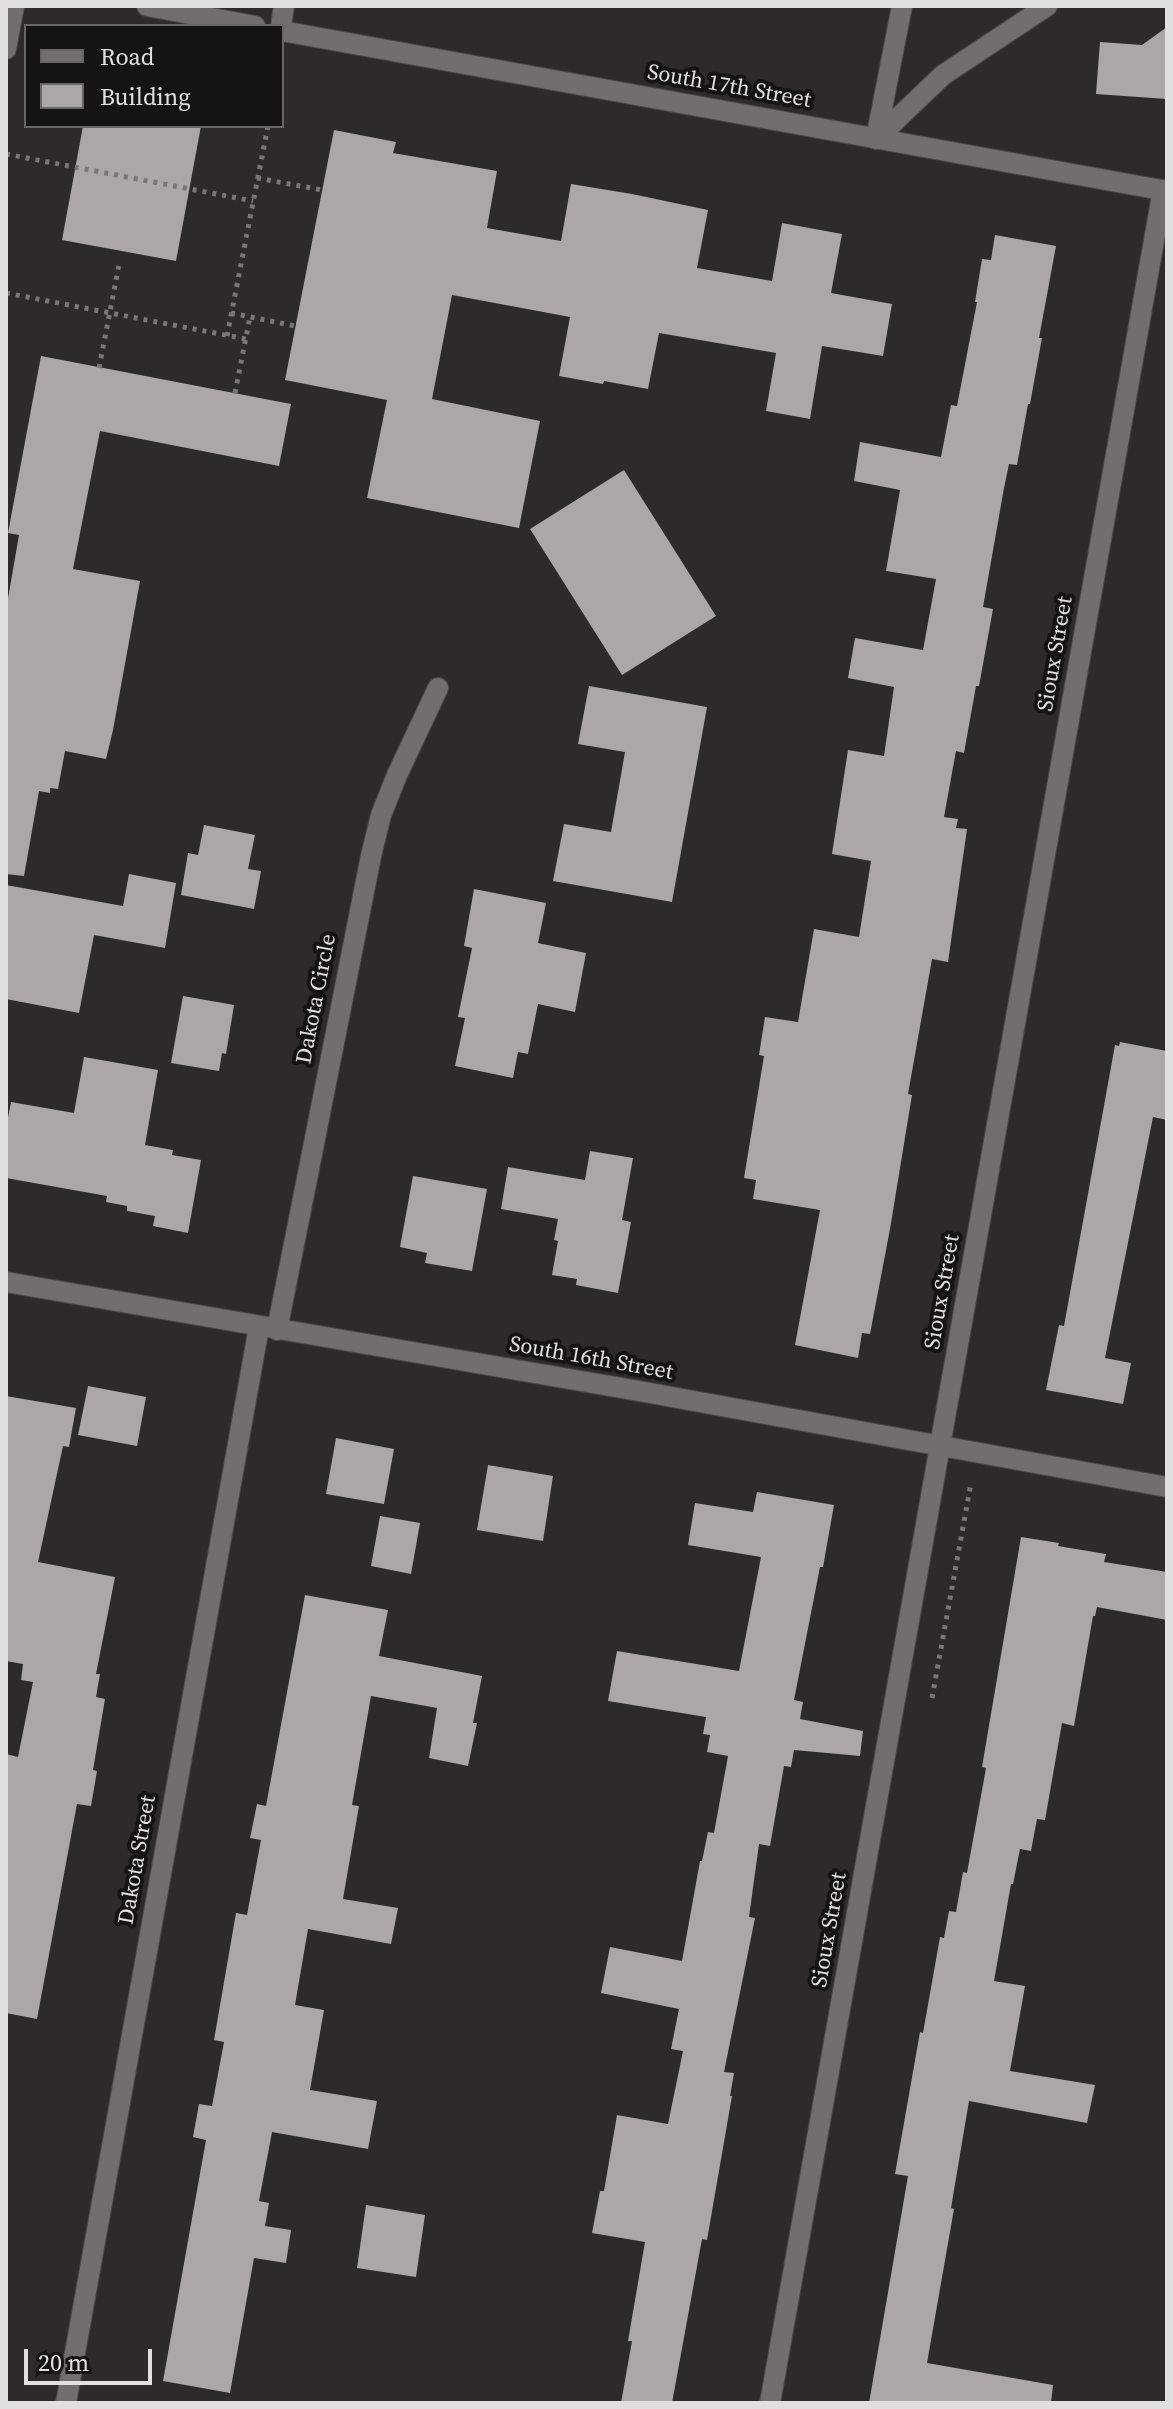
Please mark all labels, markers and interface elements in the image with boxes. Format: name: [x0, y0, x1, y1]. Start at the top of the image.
legend: [24, 24, 284, 128]
text: Road: [100, 40, 154, 73]
street label: South 17th Street: [645, 60, 813, 114]
text: Building: [100, 80, 191, 113]
street label: Sioux Street: [1033, 595, 1079, 713]
street label: Dakota Circle: [291, 932, 343, 1066]
street label: Sioux Street: [920, 1233, 966, 1351]
street label: South 16th Street: [507, 1332, 675, 1386]
street label: Dakota Street: [114, 1793, 162, 1927]
street label: Sioux Street: [807, 1871, 853, 1989]
scale bar: [28, 2333, 156, 2383]
text: 20 m: [38, 2346, 89, 2379]

